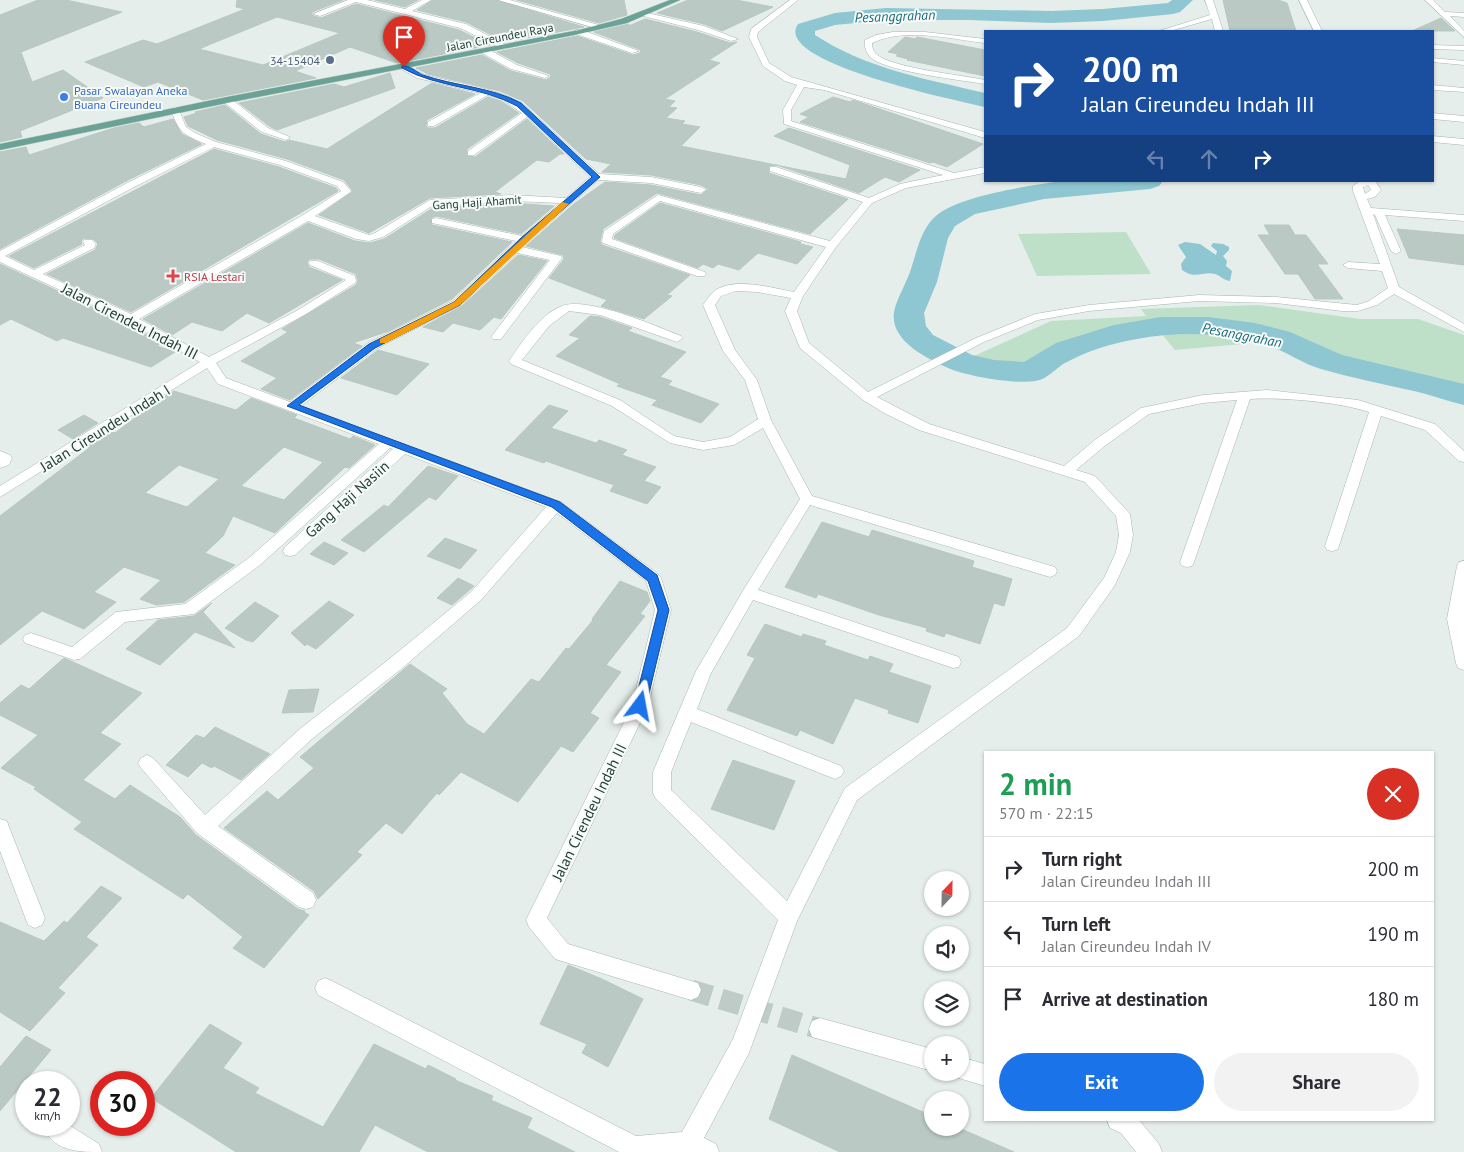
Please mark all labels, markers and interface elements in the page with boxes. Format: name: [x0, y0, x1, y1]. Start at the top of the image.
water label: Pesanggrahan: [854, 6, 936, 26]
pin: [383, 16, 425, 67]
street label: Jalan Cireundeu Raya: [444, 19, 555, 55]
icon: arrive: [390, 23, 418, 51]
text: 200 m: [1082, 46, 1179, 92]
icon: right: [999, 50, 1064, 115]
place label: 34-15404: [270, 53, 320, 68]
marker: 34-15404: [324, 54, 336, 66]
place label: Pasar Swalayan Aneka Buana Cireundeu: [74, 83, 187, 112]
text: Jalan Cireundeu Indah III: [1082, 90, 1315, 118]
marker: Pasar Swalayan Aneka Buana Cireundeu: [58, 91, 70, 103]
icon: left: [1142, 145, 1170, 173]
icon: ahead: [1195, 145, 1223, 173]
icon: right: [1248, 145, 1276, 173]
street label: Gang Haji Ahamit: [432, 191, 522, 213]
marker: RSIA Lestari: [166, 269, 180, 283]
place label: RSIA Lestari: [184, 269, 245, 284]
street label: Jalan Cirendeu Indah III: [58, 278, 201, 364]
water label: Pesanggrahan: [1201, 318, 1283, 352]
street label: Jalan Cireundeu Indah I: [36, 380, 174, 476]
street label: Gang Haji Nasiin: [301, 456, 393, 542]
position arrow: [613, 679, 665, 731]
street label: Jalan Cirendeu Indah III: [547, 740, 631, 885]
text: 2 min: [999, 764, 1072, 803]
button: close: [1367, 768, 1419, 820]
text: 570 m · 22:15: [999, 803, 1094, 823]
text: Turn right: [1042, 847, 1122, 871]
icon: right: [999, 855, 1027, 883]
text: 200 m: [1367, 857, 1419, 881]
north arrow: [924, 871, 969, 916]
map controls: [924, 871, 969, 1136]
text: Jalan Cireundeu Indah III: [1042, 871, 1211, 891]
text: Turn left: [1042, 912, 1111, 936]
icon: left: [999, 920, 1027, 948]
text: 190 m: [1367, 922, 1419, 946]
button: sound: [924, 926, 969, 971]
text: Jalan Cireundeu Indah IV: [1042, 936, 1211, 956]
button: layers: [924, 981, 969, 1026]
icon: arrive: [999, 985, 1027, 1013]
text: Arrive at destination: [1042, 987, 1208, 1011]
text: 180 m: [1367, 987, 1419, 1011]
button: +: [924, 1036, 969, 1081]
button: Exit: [999, 1053, 1204, 1111]
button: Share: [1214, 1053, 1419, 1111]
speed limit sign: 30: [90, 1071, 155, 1136]
text: 22: [33, 1081, 62, 1113]
button: −: [924, 1091, 969, 1136]
text: km/h: [34, 1108, 61, 1123]

